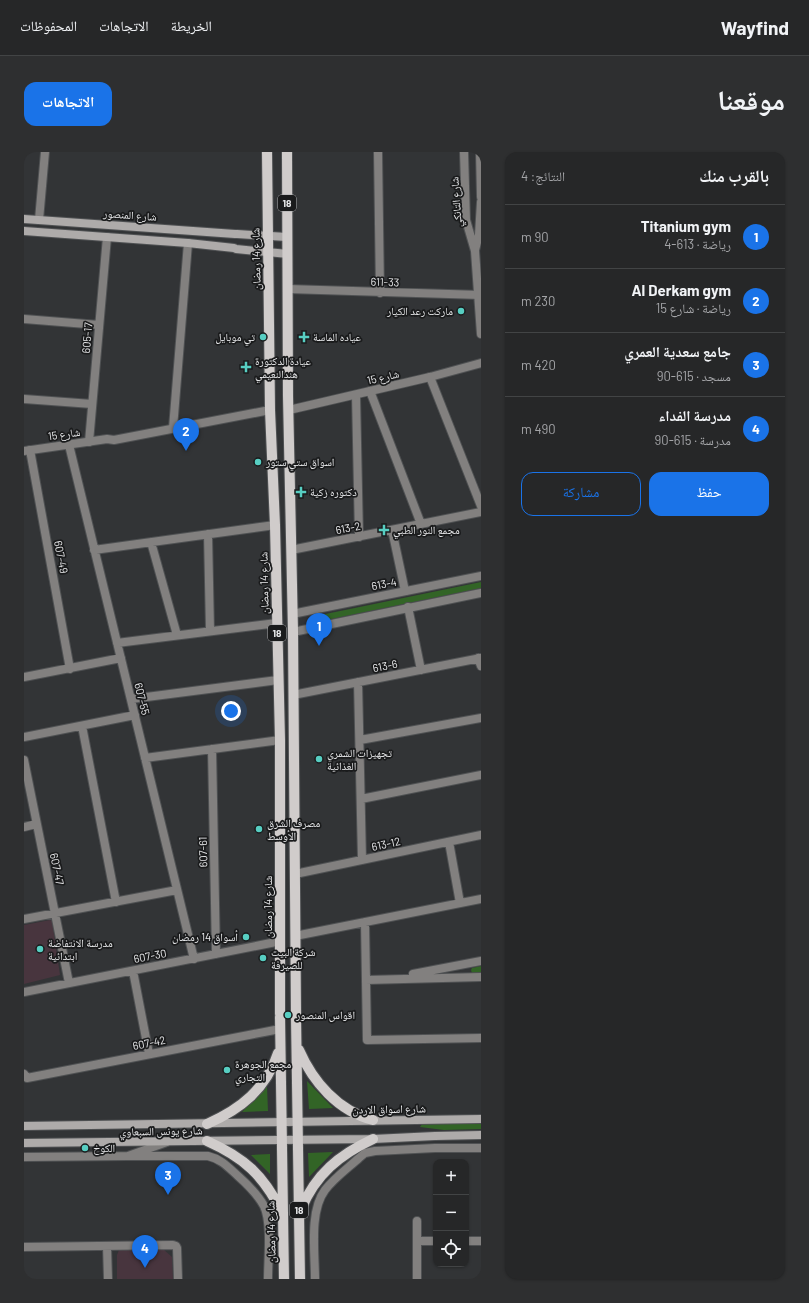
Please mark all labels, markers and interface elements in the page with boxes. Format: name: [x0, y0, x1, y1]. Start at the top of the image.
text: Wayfind: [721, 16, 789, 39]
text: المحفوظات: [20, 17, 77, 34]
text: الاتجاهات: [99, 17, 149, 34]
text: الخريطة: [171, 17, 212, 34]
button: الاتجاهات: [24, 82, 112, 126]
text: موقعنا: [717, 82, 785, 116]
text: بالقرب منك: [699, 165, 769, 185]
text: النتائج: 4: [521, 168, 565, 184]
street label: شارع التانكي: [447, 176, 467, 228]
road number: 18: [278, 195, 296, 211]
street label: شارع المنصور: [102, 206, 157, 224]
text: Titanium gym: [641, 217, 731, 235]
street label: شارع 14 رمضان: [248, 228, 264, 290]
text: 90 m: [521, 229, 549, 245]
text: 1: [754, 229, 758, 245]
text: رياضة · 613-4: [664, 236, 731, 252]
street label: 611-33: [370, 275, 400, 289]
text: Al Derkam gym: [632, 281, 731, 299]
text: 230 m: [521, 293, 555, 309]
text: 2: [752, 293, 760, 309]
text: رياضة · شارع 15: [656, 300, 731, 316]
place label: ماركت رعد الكيار: [386, 304, 453, 317]
marker: ماركت رعد الكيار: [456, 306, 466, 316]
street label: 605-17: [79, 322, 94, 354]
place label: تي موبايل: [215, 330, 256, 346]
place label: عياده الماسة: [313, 330, 361, 343]
marker: عياده الماسة: [298, 331, 310, 343]
marker: تي موبايل: [258, 332, 268, 342]
text: جامع سعدية العمري: [624, 342, 731, 360]
place label: عيادة الدكتورة هندالنعيمي: [255, 354, 312, 383]
text: 420 m: [521, 357, 556, 373]
text: 3: [752, 357, 760, 373]
marker: عيادة الدكتورة هندالنعيمي: [240, 361, 252, 373]
street label: شارع 15: [366, 367, 400, 387]
text: مسجد · 615-90: [657, 368, 731, 384]
text: مدرسة الفداء: [658, 406, 731, 424]
pin: 2: [173, 418, 199, 451]
text: 490 m: [521, 421, 556, 437]
text: 4: [752, 421, 760, 437]
street label: شارع 15: [47, 425, 81, 443]
text: مدرسة · 615-90: [655, 432, 731, 448]
place label: اسواق ستي ستور: [265, 455, 335, 471]
marker: اسواق ستي ستور: [253, 457, 263, 467]
button: مشاركة: [521, 472, 641, 516]
button: حفظ: [649, 472, 769, 516]
place label: دكتوره زكية: [310, 485, 357, 498]
marker: دكتوره زكية: [295, 486, 307, 498]
street label: 613-2: [334, 519, 362, 536]
place label: مجمع النور الطبي: [393, 523, 460, 539]
marker: مجمع النور الطبي: [378, 524, 390, 536]
street label: 607-49: [52, 539, 71, 575]
street label: شارع 14 رمضان: [256, 552, 272, 614]
street label: 613-4: [370, 575, 398, 592]
pin: 1: [306, 613, 332, 646]
road number: 18: [268, 625, 286, 641]
street label: 613-6: [371, 657, 399, 674]
street label: 607-55: [132, 681, 153, 717]
your location: [221, 701, 241, 721]
place label: تجهيزات الشمري الغذائية: [327, 746, 393, 772]
marker: تجهيزات الشمري الغذائية: [314, 754, 324, 764]
place label: مصرف الشرق الأوسط: [267, 816, 320, 842]
marker: مصرف الشرق الأوسط: [254, 824, 264, 834]
street label: 613-12: [370, 834, 402, 853]
street label: 607-61: [196, 837, 209, 867]
street label: 607-47: [48, 852, 67, 886]
street label: شارع 14 رمضان: [261, 876, 275, 938]
place label: أسواق 14 رمضان: [172, 930, 238, 944]
marker: أسواق 14 رمضان: [241, 932, 251, 942]
place label: مدرسة الانتفاضة ابتدائية: [48, 936, 113, 962]
marker: مدرسة الانتفاضة ابتدائية: [35, 944, 45, 954]
place label: شركة البيت للصيرفة: [271, 945, 316, 971]
street label: 607-30: [132, 946, 167, 965]
marker: شركة البيت للصيرفة: [258, 953, 268, 963]
place label: اقواس المنصور: [295, 1008, 355, 1022]
marker: اقواس المنصور: [283, 1010, 293, 1020]
street label: 607-42: [131, 1033, 167, 1052]
place label: مجمع الجوهرة التجاري: [235, 1057, 291, 1086]
marker: مجمع الجوهرة التجاري: [222, 1065, 232, 1075]
street label: شارع اسواق الاردن: [352, 1101, 426, 1117]
street label: شارع يونس السبعاوي: [119, 1123, 203, 1141]
place label: الكوخ: [93, 1141, 115, 1155]
marker: الكوخ: [80, 1143, 90, 1153]
map controls: [433, 1159, 469, 1267]
button: +: [433, 1159, 469, 1195]
pin: 3: [155, 1162, 181, 1195]
button: −: [433, 1195, 469, 1231]
street label: شارع 14 رمضان: [263, 1201, 279, 1263]
road number: 18: [290, 1202, 308, 1218]
button: locate: [433, 1231, 469, 1267]
pin: 4: [132, 1235, 158, 1268]

